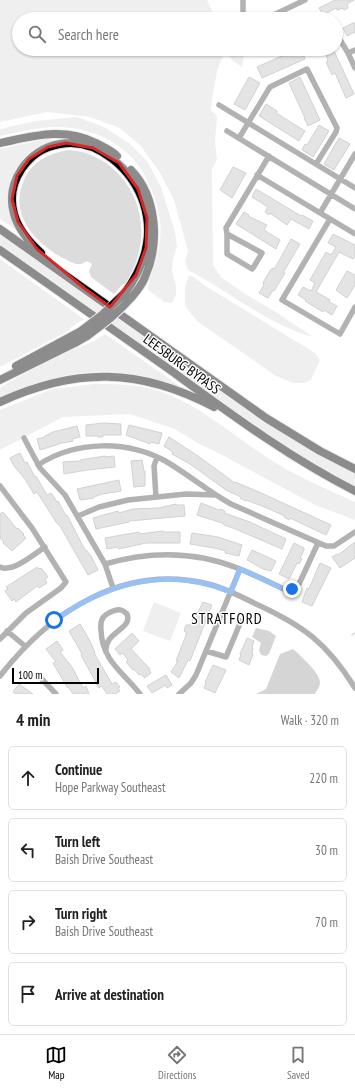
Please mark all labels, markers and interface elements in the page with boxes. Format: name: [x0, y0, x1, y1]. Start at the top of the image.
search box: [12, 12, 343, 56]
icon: search: [26, 23, 48, 45]
text: Search here: [58, 25, 119, 44]
street label: LEESBURG BYPASS: [140, 330, 224, 398]
route end: [283, 580, 301, 598]
district label: STRATFORD: [191, 609, 263, 628]
route start: [45, 611, 63, 629]
scale bar: [12, 666, 99, 685]
text: 100 m: [18, 668, 42, 682]
text: 4 min: [16, 709, 50, 731]
text: Walk · 320 m: [281, 712, 339, 729]
text: Continue: [55, 760, 102, 779]
icon: ahead: [17, 767, 39, 789]
text: 220 m: [309, 770, 338, 787]
text: Hope Parkway Southeast: [55, 779, 165, 796]
text: Turn left: [55, 832, 100, 851]
icon: left: [17, 839, 39, 861]
text: 30 m: [315, 842, 338, 859]
text: Baish Drive Southeast: [55, 851, 153, 868]
text: Turn right: [55, 904, 107, 923]
icon: right: [17, 911, 39, 933]
text: 70 m: [315, 914, 338, 931]
text: Baish Drive Southeast: [55, 923, 153, 940]
icon: arrive: [17, 983, 39, 1005]
text: Arrive at destination: [55, 985, 164, 1004]
tab: Map: [45, 1044, 67, 1082]
tab: Directions: [158, 1044, 196, 1082]
tab: Saved: [287, 1044, 310, 1082]

